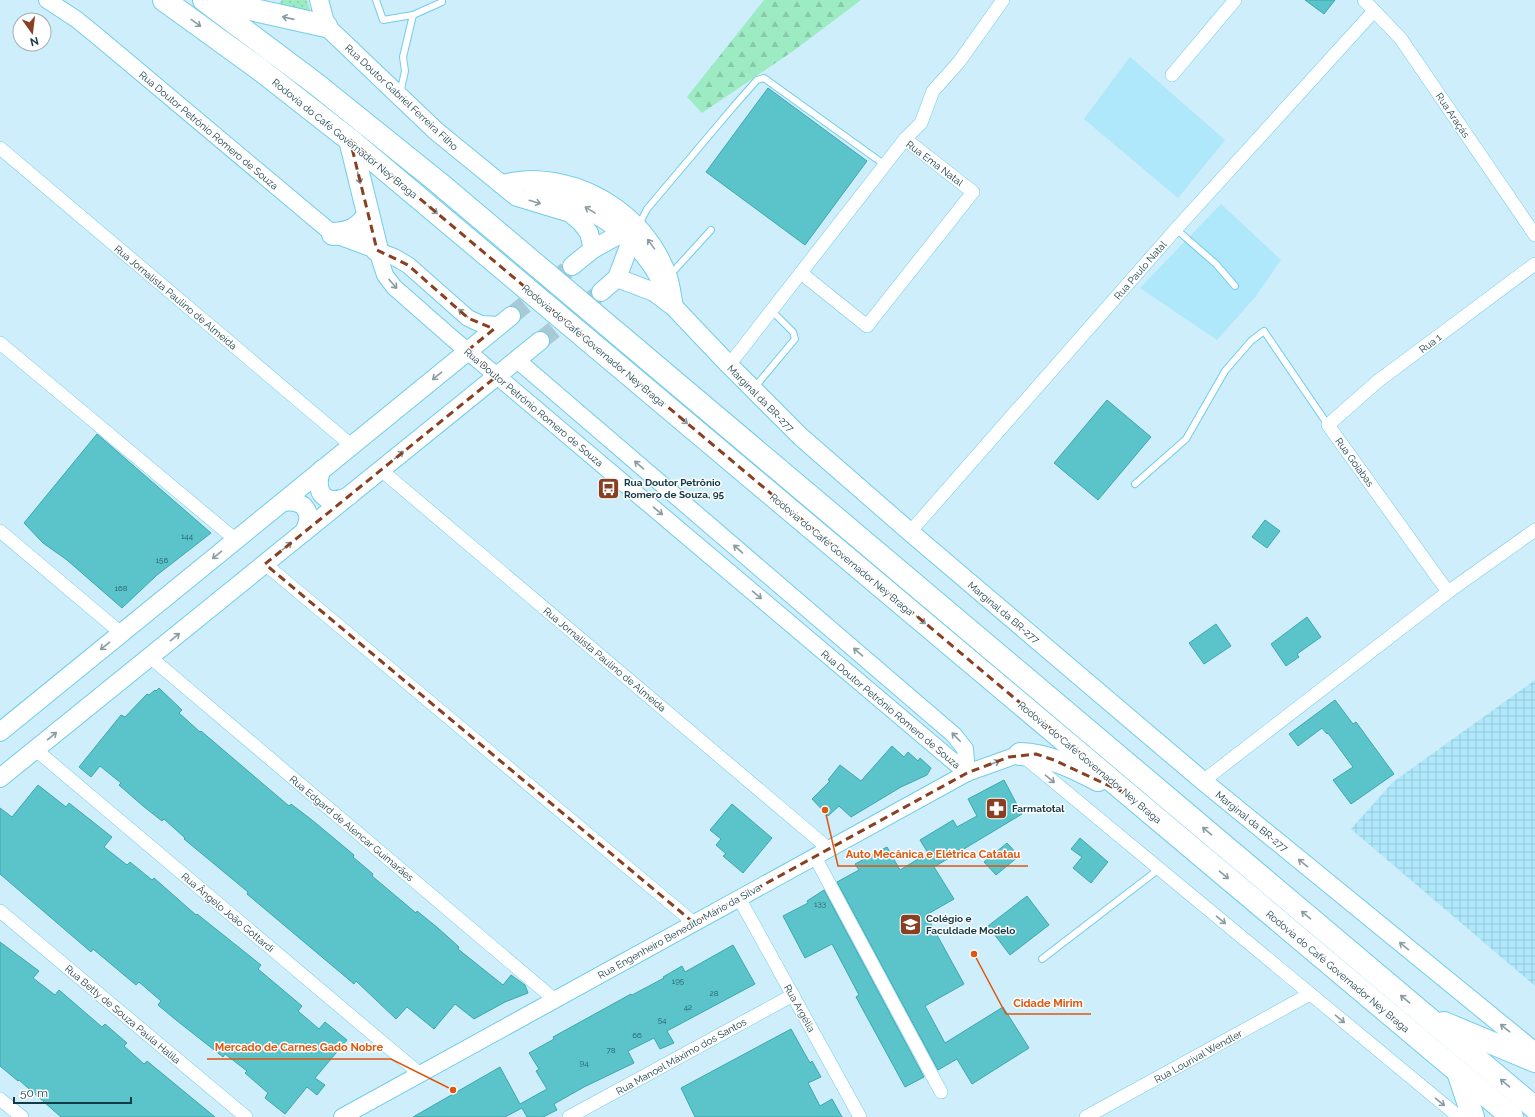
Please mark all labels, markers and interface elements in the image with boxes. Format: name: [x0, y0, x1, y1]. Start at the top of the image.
north arrow: [12, 12, 52, 52]
one-way arrow: [281, 13, 294, 21]
one-way arrow: [190, 18, 201, 27]
text: N: [29, 34, 40, 49]
street label: Rua Doutor Gabriel Ferreira Filho: [343, 42, 460, 153]
street label: Rua Doutor Petrônio Romero de Souza: [137, 69, 280, 192]
street label: Rodovia do Café Governador Ney Braga: [270, 76, 419, 200]
street label: Rua Araçás: [1434, 91, 1472, 140]
street label: Rua Ema Natal: [904, 138, 965, 188]
one-way arrow: [356, 171, 363, 184]
one-way arrow: [528, 199, 541, 206]
one-way arrow: [428, 205, 438, 214]
one-way arrow: [584, 206, 596, 214]
one-way arrow: [647, 239, 655, 250]
street label: Rua Paulo Natal: [1112, 239, 1169, 302]
street label: Rua Jornalista Paulino de Almeida: [112, 243, 239, 352]
one-way arrow: [388, 279, 397, 290]
street label: Rodovia do Café Governador Ney Braga: [520, 282, 667, 409]
one-way arrow: [457, 309, 468, 318]
street label: Rua 1: [1417, 331, 1444, 355]
street label: Rua Doutor Petrônio Romero de Souza: [462, 346, 605, 469]
street label: Marginal da BR-277: [725, 363, 797, 434]
one-way arrow: [432, 371, 442, 380]
one-way arrow: [677, 415, 688, 424]
street label: Rua Goiabas: [1333, 436, 1376, 489]
one-way arrow: [393, 451, 404, 460]
one-way arrow: [634, 460, 644, 469]
bus stop icon: Rua Doutor Petrônio Romero de Souza, 95: [595, 475, 621, 501]
place label: Rua Doutor Petrônio Romero de Souza, 95: [624, 477, 725, 500]
street label: Rodovia do Café Governador Ney Braga: [768, 491, 915, 618]
one-way arrow: [652, 507, 663, 516]
house number: 144: [181, 531, 194, 541]
one-way arrow: [281, 542, 292, 551]
one-way arrow: [732, 545, 743, 554]
one-way arrow: [211, 551, 222, 559]
house number: 156: [156, 555, 168, 565]
street label: Marginal da BR-277: [966, 579, 1042, 646]
house number: 168: [115, 583, 128, 593]
one-way arrow: [752, 591, 762, 600]
street label: Rua Jornalista Paulino de Almeida: [541, 605, 668, 714]
one-way arrow: [916, 616, 927, 625]
one-way arrow: [169, 632, 180, 641]
one-way arrow: [100, 641, 111, 650]
street label: Rua Doutor Petrônio Romero de Souza: [819, 648, 962, 771]
one-way arrow: [852, 648, 863, 657]
street label: Rodovia do Café Governador Ney Braga: [1016, 699, 1163, 826]
one-way arrow: [47, 732, 58, 741]
one-way arrow: [951, 732, 961, 742]
one-way arrow: [987, 758, 999, 766]
street label: Rua Edgard de Alencar Guimarães: [288, 773, 416, 884]
one-way arrow: [1045, 774, 1056, 783]
street label: Marginal da BR-277: [1213, 789, 1290, 854]
pharmacy icon: Farmatotal: [983, 795, 1009, 821]
place label: Farmatotal: [1012, 803, 1065, 814]
one-way arrow: [1201, 827, 1212, 836]
callout: Auto Mecânica e Elétrica Catatau: [838, 843, 1028, 866]
text: Auto Mecânica e Elétrica Catatau: [846, 848, 1020, 861]
one-way arrow: [1298, 859, 1309, 868]
street label: Rua Ângelo João Gottardi: [179, 870, 276, 954]
one-way arrow: [1219, 871, 1230, 880]
street label: Rua Engenheiro Benedito Mário da Silva: [596, 882, 763, 981]
house number: 133: [814, 899, 826, 909]
street label: Rodovia do Café Governador Ney Braga: [1264, 908, 1411, 1035]
school or university icon: Colégio e Faculdade Modelo: [897, 911, 923, 937]
one-way arrow: [1301, 911, 1311, 920]
place label: Colégio e Faculdade Modelo: [926, 913, 1015, 936]
one-way arrow: [1216, 916, 1227, 925]
one-way arrow: [1399, 941, 1409, 950]
street label: Rua Betty de Souza Paula Halila: [63, 963, 182, 1066]
house number: 195: [672, 976, 685, 986]
street label: Rua Argélia: [782, 983, 817, 1034]
house number: 28: [710, 988, 719, 998]
callout: Cidade Mirim: [1006, 991, 1091, 1014]
one-way arrow: [1400, 995, 1411, 1004]
text: Cidade Mirim: [1013, 997, 1083, 1010]
house number: 42: [684, 1002, 692, 1012]
house number: 54: [658, 1015, 667, 1025]
one-way arrow: [1335, 1015, 1346, 1023]
street label: Rua Manoel Máximo dos Santos: [614, 1016, 748, 1097]
one-way arrow: [1499, 1023, 1510, 1032]
street label: Rua Lourival Wendler: [1152, 1027, 1245, 1085]
house number: 66: [632, 1030, 642, 1040]
callout: Mercado de Carnes Gado Nobre: [207, 1036, 391, 1059]
text: Mercado de Carnes Gado Nobre: [215, 1041, 384, 1054]
house number: 78: [606, 1045, 616, 1055]
house number: 94: [579, 1058, 589, 1068]
one-way arrow: [1500, 1078, 1510, 1087]
scale bar: [14, 1079, 131, 1105]
text: 50 m: [20, 1086, 48, 1100]
one-way arrow: [1435, 1097, 1446, 1106]

